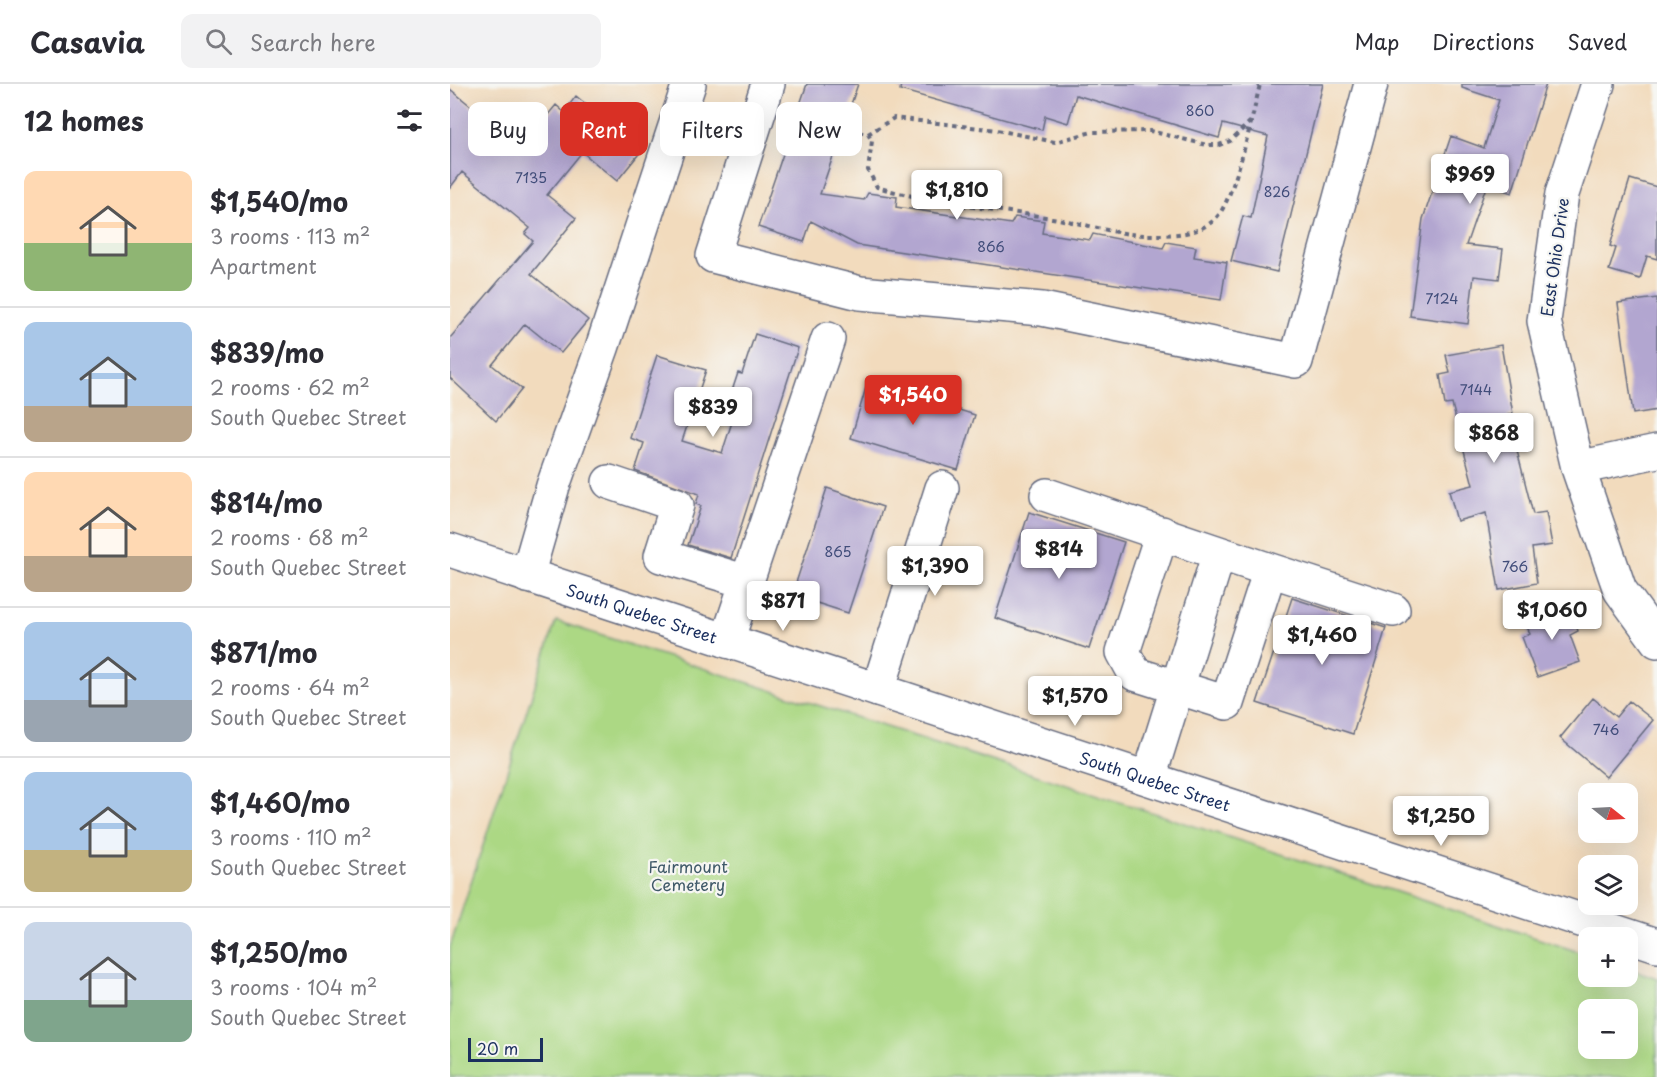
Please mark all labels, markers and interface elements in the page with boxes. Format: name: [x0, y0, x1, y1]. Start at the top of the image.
search box: [181, 14, 601, 68]
text: Casavia: [30, 20, 145, 63]
icon: search: [202, 25, 235, 58]
text: Search here: [250, 25, 376, 58]
text: Map: [1354, 25, 1399, 57]
text: Directions: [1432, 25, 1534, 57]
text: Saved: [1567, 25, 1627, 57]
house number: 860: [1186, 100, 1214, 121]
text: 12 homes: [24, 101, 144, 140]
chip: Buy: [468, 102, 548, 156]
chip: Rent: [560, 102, 648, 156]
chip: Filters: [660, 102, 764, 156]
chip: New: [776, 102, 862, 156]
icon: filters: [393, 104, 426, 137]
pin: $969: [1434, 154, 1506, 205]
text: $969: [1445, 158, 1495, 188]
house number: 7135: [515, 167, 547, 188]
pin: $1,810: [908, 170, 1006, 221]
text: $1,810: [925, 174, 989, 204]
house number: 826: [1264, 181, 1290, 202]
text: $1,540/mo: [210, 182, 348, 221]
icon: home: [72, 195, 144, 267]
street label: East Ohio Drive: [1534, 196, 1574, 318]
text: 3 rooms · 113 m²: [210, 221, 370, 251]
house number: 866: [977, 236, 1005, 257]
text: Apartment: [210, 251, 317, 281]
house number: 7124: [1426, 288, 1458, 309]
text: $839/mo: [210, 333, 324, 372]
icon: home: [72, 346, 144, 418]
text: 2 rooms · 62 m²: [210, 372, 370, 402]
pin: $1,540: [864, 375, 962, 426]
text: $1,540: [879, 379, 947, 409]
house number: 7144: [1460, 379, 1492, 400]
pin: $839: [677, 387, 749, 438]
text: $839: [688, 391, 738, 421]
text: South Quebec Street: [210, 402, 406, 432]
pin: $868: [1458, 413, 1530, 464]
text: $868: [1469, 417, 1519, 447]
text: $814/mo: [210, 483, 323, 522]
icon: home: [72, 496, 144, 568]
text: 2 rooms · 68 m²: [210, 522, 369, 552]
pin: $814: [1023, 529, 1095, 580]
text: $814: [1035, 533, 1083, 563]
house number: 865: [825, 541, 851, 562]
pin: $1,390: [886, 546, 984, 597]
text: $1,390: [901, 550, 969, 580]
text: South Quebec Street: [210, 552, 406, 582]
house number: 766: [1502, 556, 1528, 577]
street label: South Quebec Street: [564, 577, 721, 649]
pin: $871: [747, 581, 819, 632]
text: $871: [761, 585, 805, 615]
pin: $1,060: [1503, 590, 1601, 641]
text: $1,060: [1517, 594, 1587, 624]
pin: $1,460: [1273, 615, 1371, 666]
text: $1,460: [1287, 619, 1357, 649]
text: $871/mo: [210, 633, 317, 672]
icon: home: [72, 646, 144, 718]
text: 2 rooms · 64 m²: [210, 672, 370, 702]
pin: $1,570: [1026, 676, 1124, 727]
text: $1,570: [1042, 680, 1108, 710]
text: South Quebec Street: [210, 702, 406, 732]
house number: 746: [1593, 719, 1619, 740]
street label: South Quebec Street: [1077, 745, 1234, 817]
text: $1,460/mo: [210, 783, 350, 822]
north arrow: [1578, 783, 1638, 843]
map controls: [1578, 783, 1638, 1059]
icon: home: [72, 796, 144, 868]
pin: $1,250: [1392, 796, 1490, 847]
text: $1,250: [1407, 800, 1475, 830]
text: 3 rooms · 110 m²: [210, 822, 372, 852]
text: South Quebec Street: [210, 852, 406, 882]
park label: Fairmount Cemetery: [648, 854, 728, 896]
button: layers: [1578, 855, 1638, 915]
button: +: [1578, 927, 1638, 987]
text: $1,250/mo: [210, 933, 348, 972]
icon: home: [72, 946, 144, 1018]
text: 3 rooms · 104 m²: [210, 972, 377, 1002]
button: −: [1578, 999, 1638, 1059]
text: South Quebec Street: [210, 1002, 406, 1032]
scale bar: [468, 1035, 543, 1062]
text: 20 m: [477, 1036, 518, 1060]

